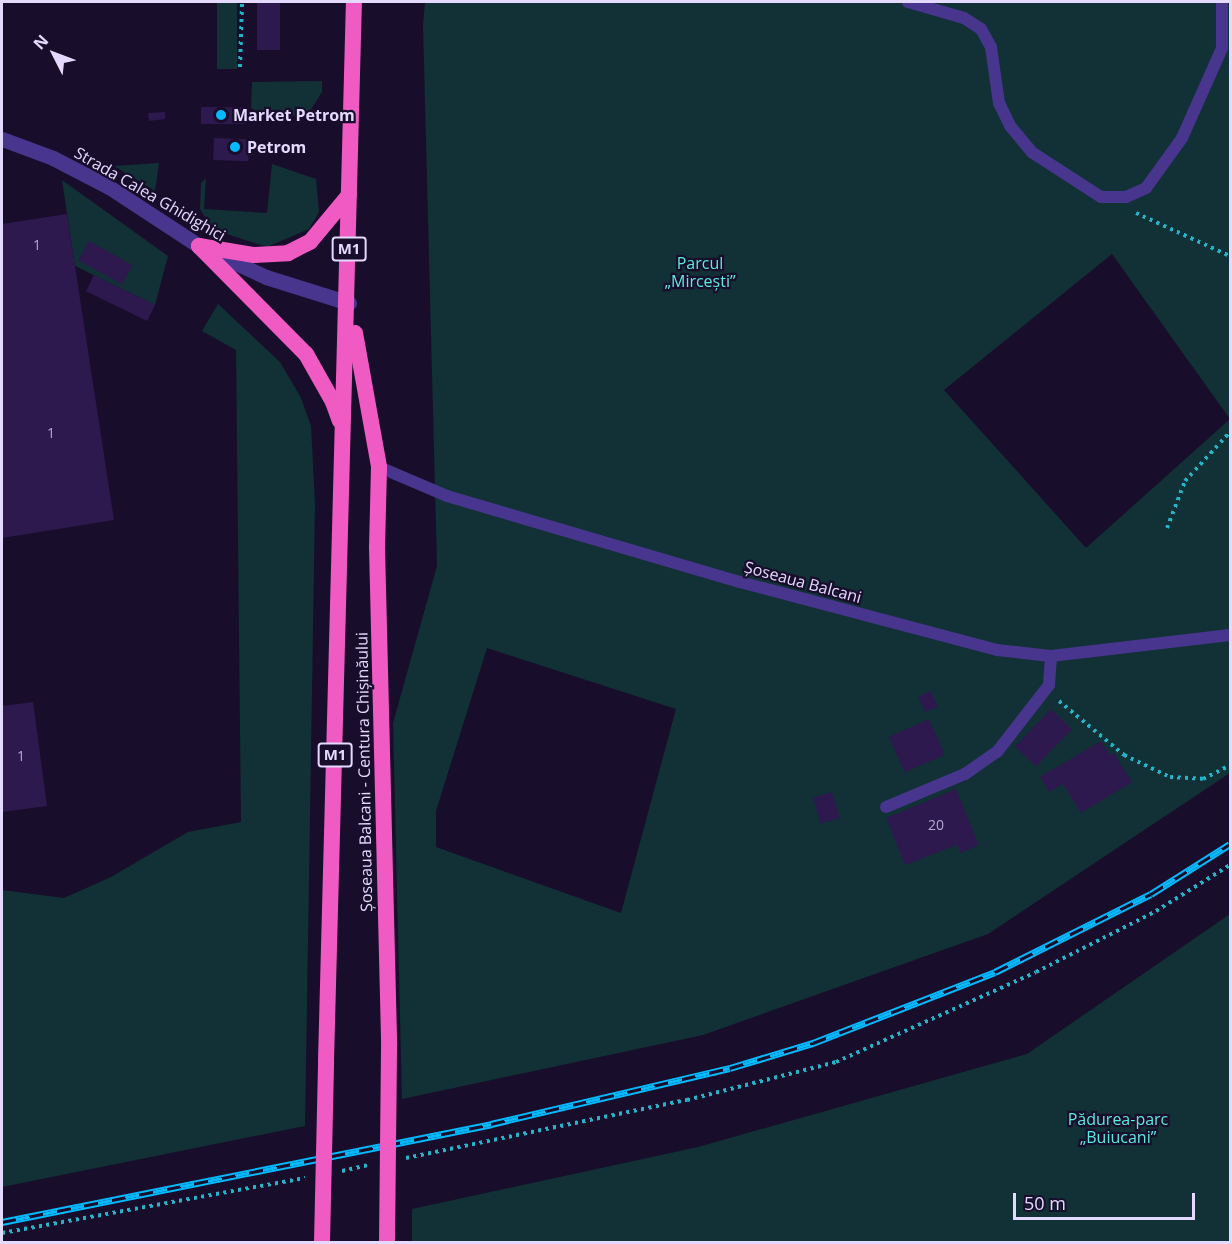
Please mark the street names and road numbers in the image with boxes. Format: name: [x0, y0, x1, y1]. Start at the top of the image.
street label: Strada Calea Ghidighici: [71, 143, 229, 245]
road number: M1: [331, 237, 367, 261]
street label: Șoseaua Balcani: [742, 557, 864, 607]
street label: Șoseaua Balcani - Centura Chișinăului: [352, 632, 376, 912]
road number: M1: [317, 743, 353, 767]

